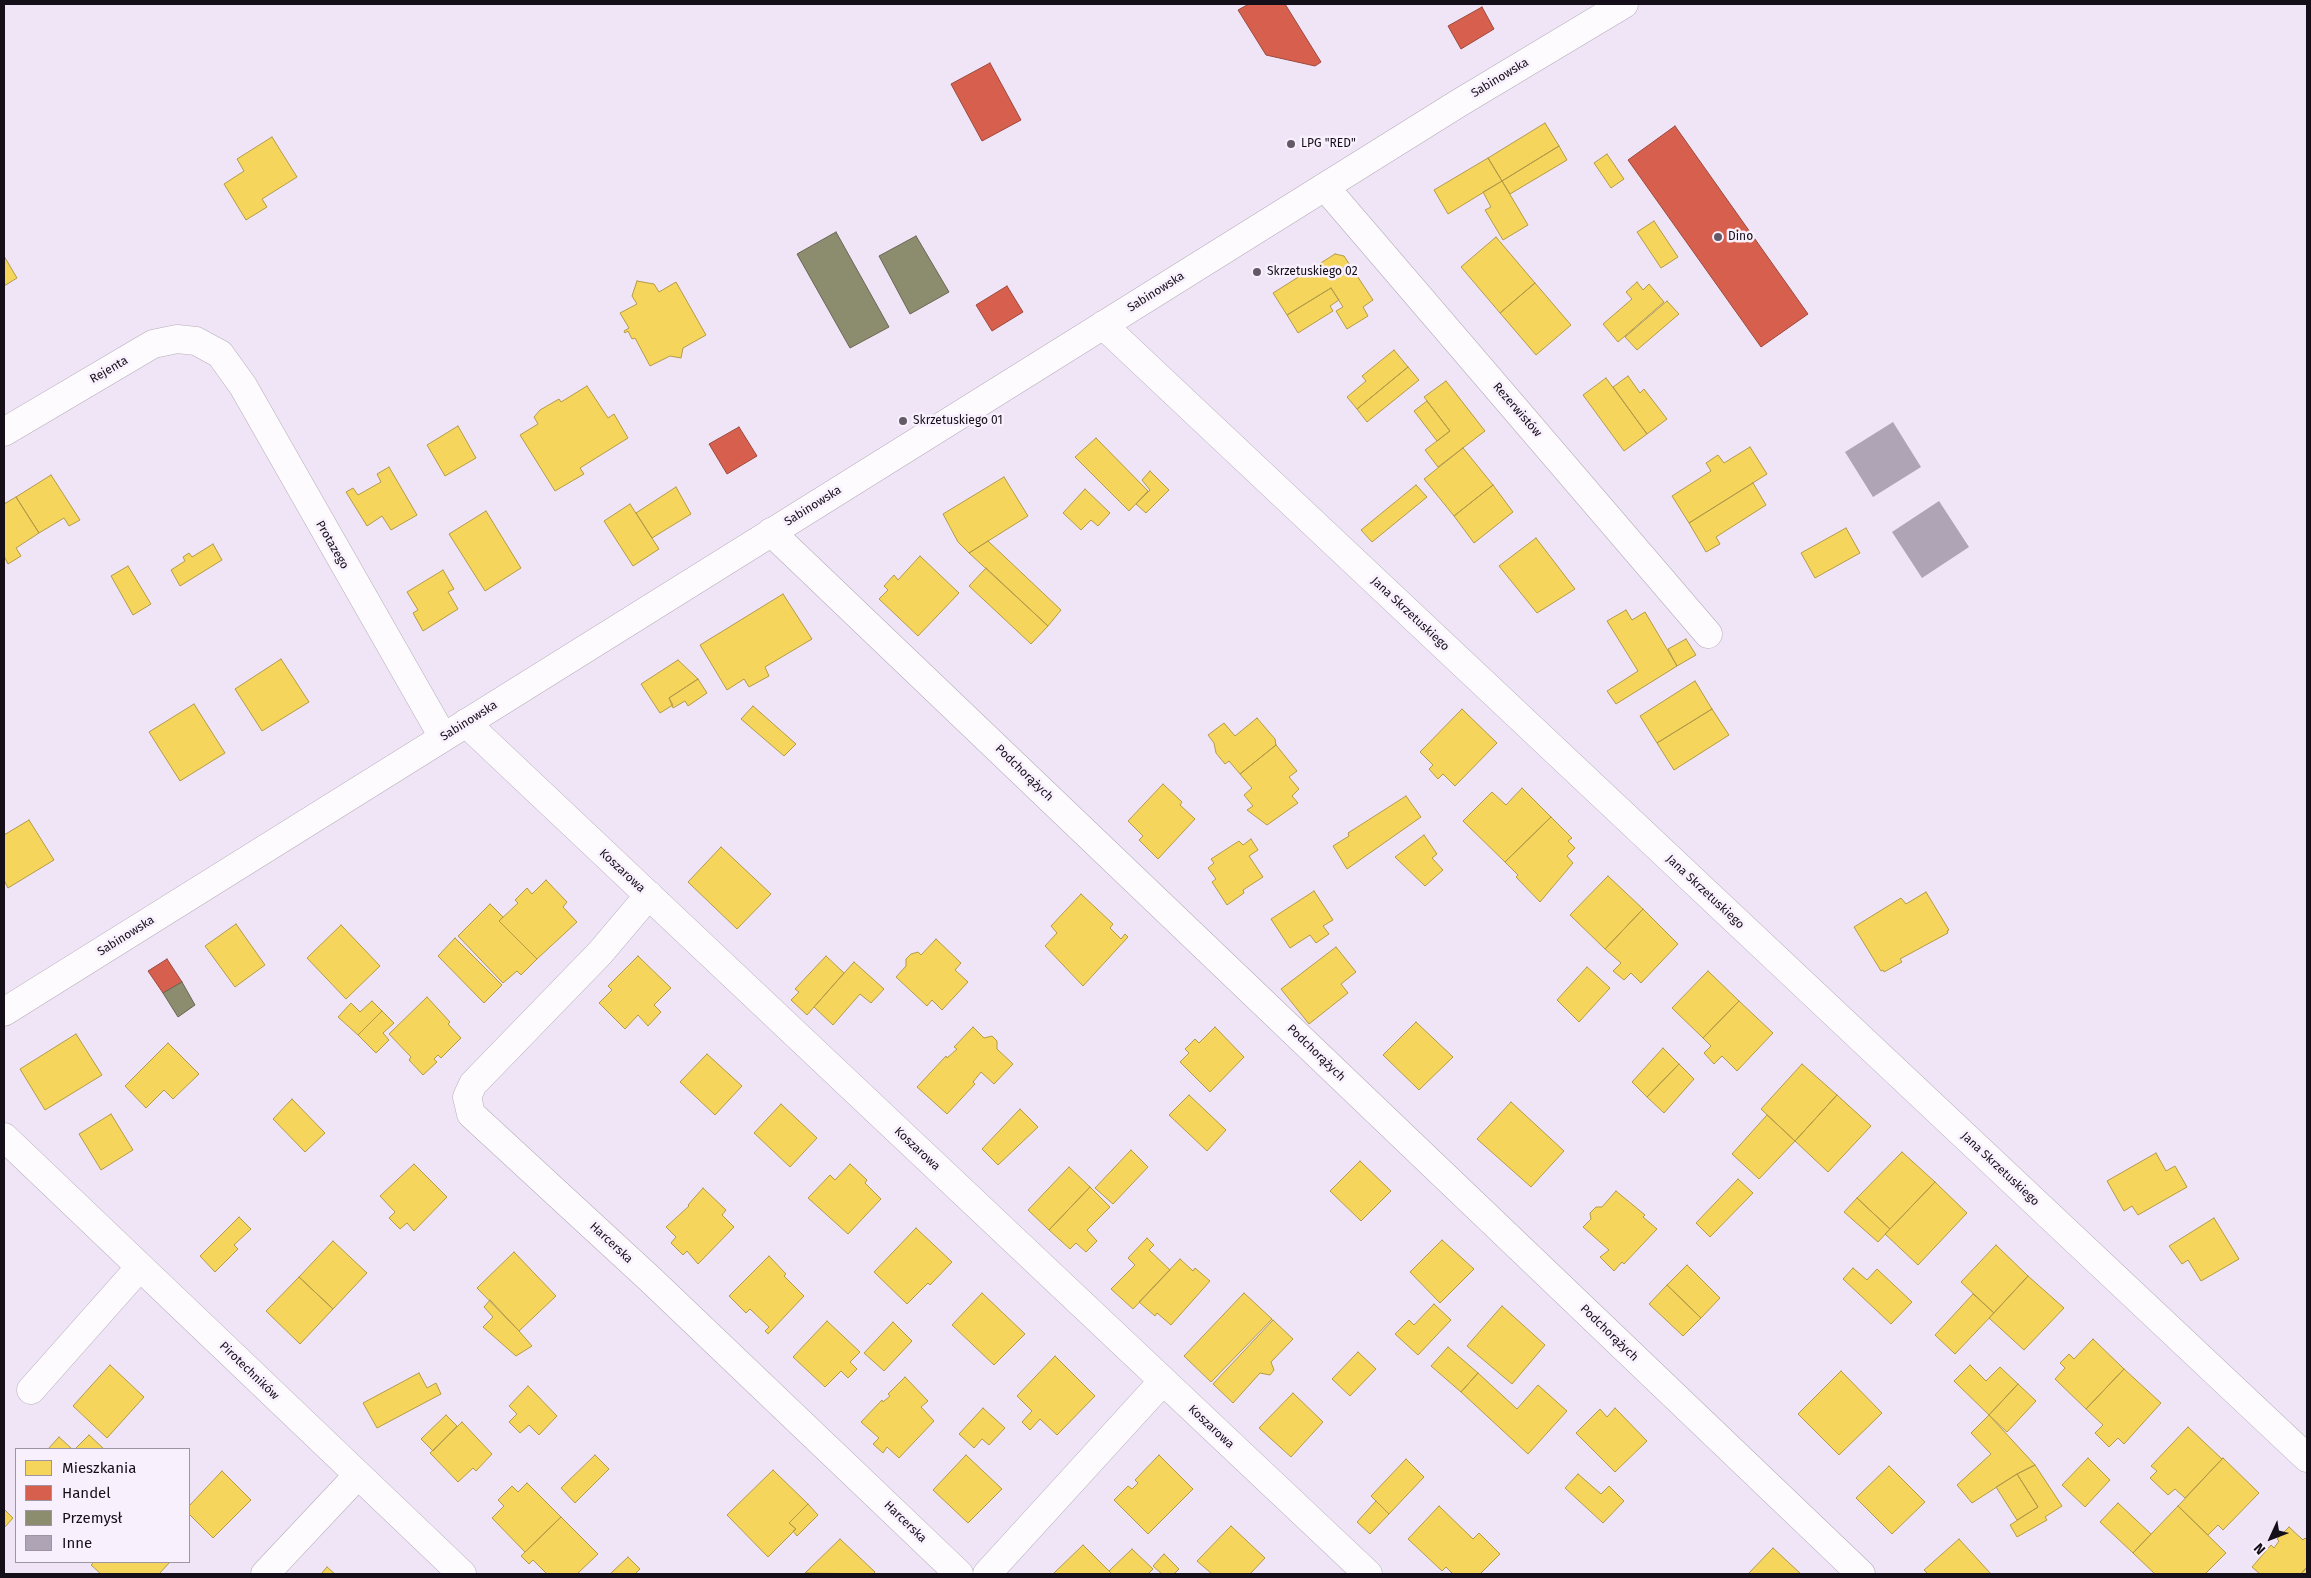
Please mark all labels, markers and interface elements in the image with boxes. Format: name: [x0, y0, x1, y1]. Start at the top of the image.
street label: Sabinowska: [1469, 55, 1531, 101]
place label: LPG "RED": [1301, 137, 1356, 151]
marker: LPG "RED": [1285, 138, 1297, 150]
place label: Dino: [1728, 230, 1753, 244]
marker: Dino: [1712, 231, 1724, 243]
place label: Skrzetuskiego 02: [1267, 265, 1358, 279]
marker: Skrzetuskiego 02: [1251, 266, 1263, 278]
street label: Sabinowska: [1125, 269, 1187, 315]
street label: Rejenta: [88, 353, 130, 387]
street label: Rezerwistów: [1490, 380, 1544, 440]
place label: Skrzetuskiego 01: [913, 414, 1003, 428]
marker: Skrzetuskiego 01: [897, 415, 909, 427]
street label: Sabinowska: [782, 483, 844, 529]
street label: Protazego: [312, 518, 352, 572]
street label: Jana Skrzetuskiego: [1368, 574, 1452, 654]
street label: Sabinowska: [438, 698, 500, 744]
street label: Podchorążych: [992, 742, 1056, 804]
street label: Koszarowa: [596, 846, 648, 896]
street label: Jana Skrzetuskiego: [1663, 852, 1747, 932]
street label: Sabinowska: [95, 913, 157, 959]
street label: Podchorążych: [1284, 1022, 1348, 1084]
street label: Koszarowa: [891, 1124, 943, 1174]
street label: Jana Skrzetuskiego: [1958, 1129, 2042, 1209]
street label: Harcerska: [587, 1219, 635, 1267]
street label: Podchorążych: [1577, 1302, 1641, 1364]
street label: Pirotechników: [216, 1339, 282, 1403]
street label: Koszarowa: [1185, 1402, 1237, 1452]
legend: [15, 1448, 190, 1563]
text: Mieszkania: [62, 1459, 136, 1477]
text: Handel: [62, 1484, 111, 1502]
street label: Harcerska: [881, 1498, 929, 1546]
text: Przemysł: [62, 1509, 122, 1527]
north arrow: [2246, 1513, 2296, 1563]
text: Inne: [62, 1534, 92, 1552]
text: N: [2250, 1539, 2269, 1558]

